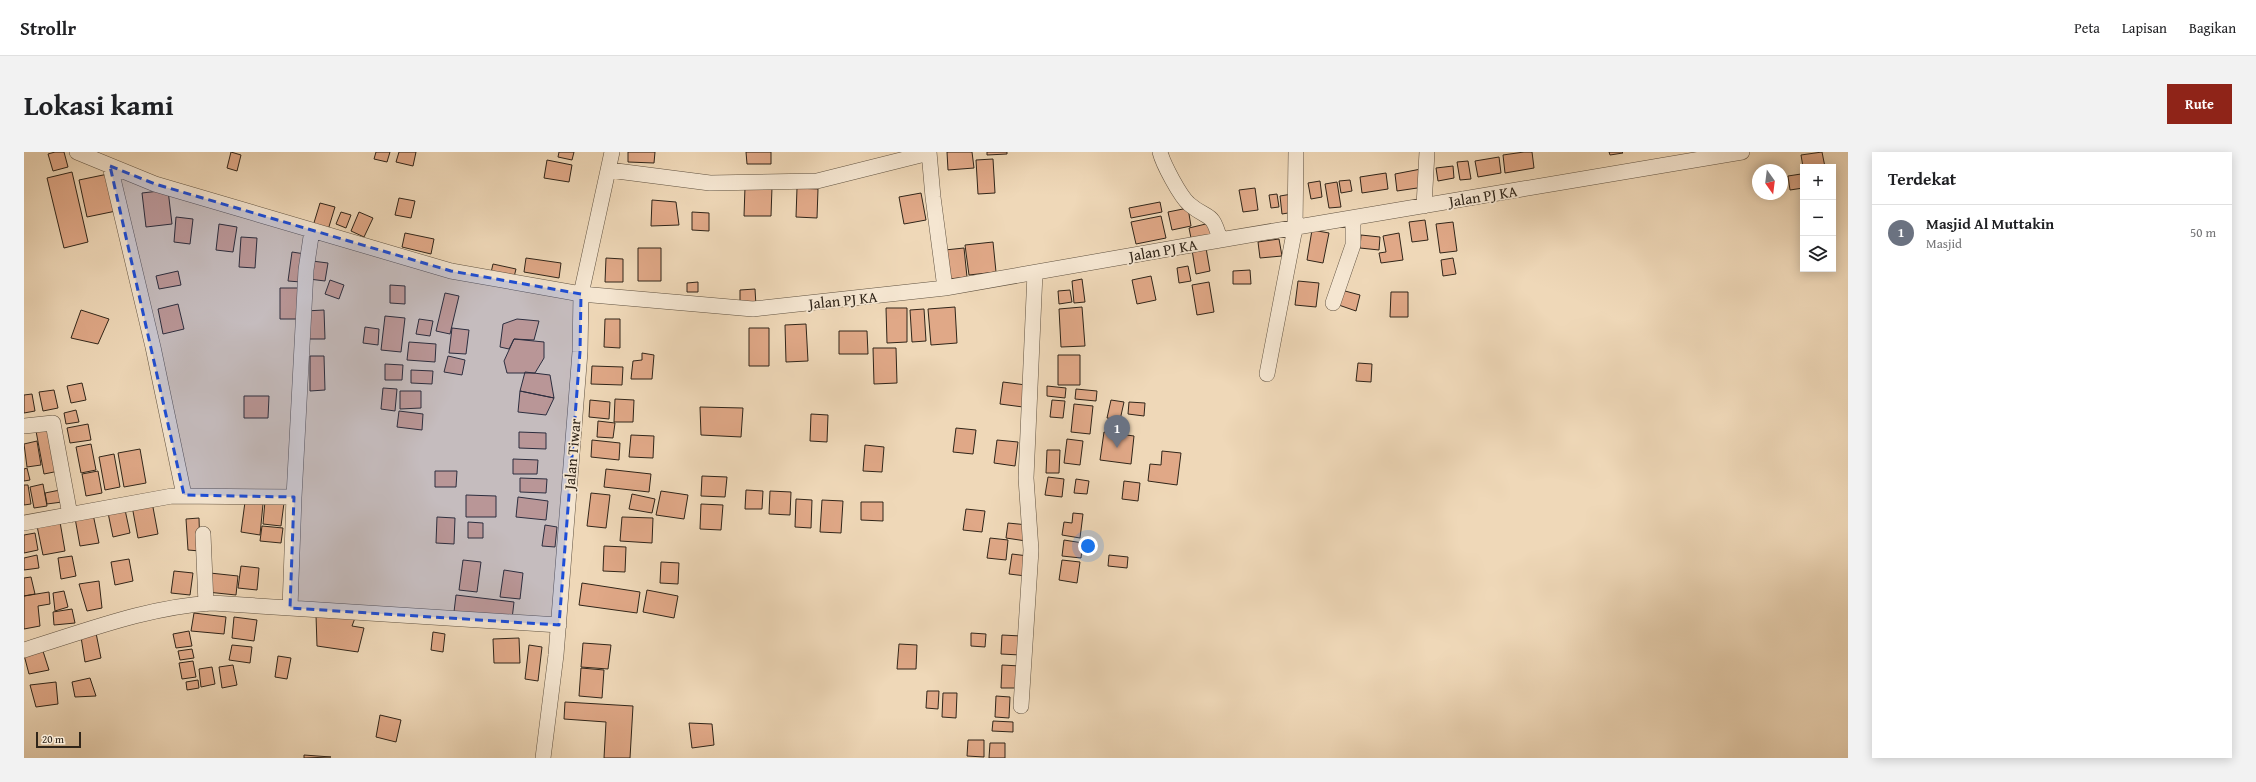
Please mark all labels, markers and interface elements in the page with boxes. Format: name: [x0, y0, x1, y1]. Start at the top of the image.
text: Strollr: [20, 14, 76, 42]
text: Peta: [2074, 18, 2100, 38]
text: Lapisan: [2122, 18, 2167, 38]
text: Bagikan: [2189, 18, 2236, 38]
text: Lokasi kami: [24, 84, 174, 125]
button: Rute: [2167, 84, 2232, 124]
north arrow: [1752, 164, 1788, 200]
map controls: [1800, 164, 1836, 272]
button: +: [1800, 164, 1836, 200]
text: Terdekat: [1888, 166, 1956, 191]
street label: Jalan PJ KA: [1445, 180, 1519, 212]
button: −: [1800, 200, 1836, 236]
text: Masjid Al Muttakin: [1926, 213, 2054, 234]
text: 1: [1898, 223, 1904, 242]
text: 50 m: [2190, 223, 2216, 242]
street label: Jalan PJ KA: [1125, 234, 1199, 267]
text: Masjid: [1926, 234, 1962, 253]
button: layers: [1800, 236, 1836, 272]
street label: Jalan PJ KA: [806, 286, 878, 314]
pin: 1: [1104, 415, 1130, 448]
street label: Jalan Tiwar: [558, 418, 586, 492]
your location: [1078, 536, 1098, 556]
scale bar: [36, 730, 81, 749]
text: 20 m: [42, 731, 64, 747]

